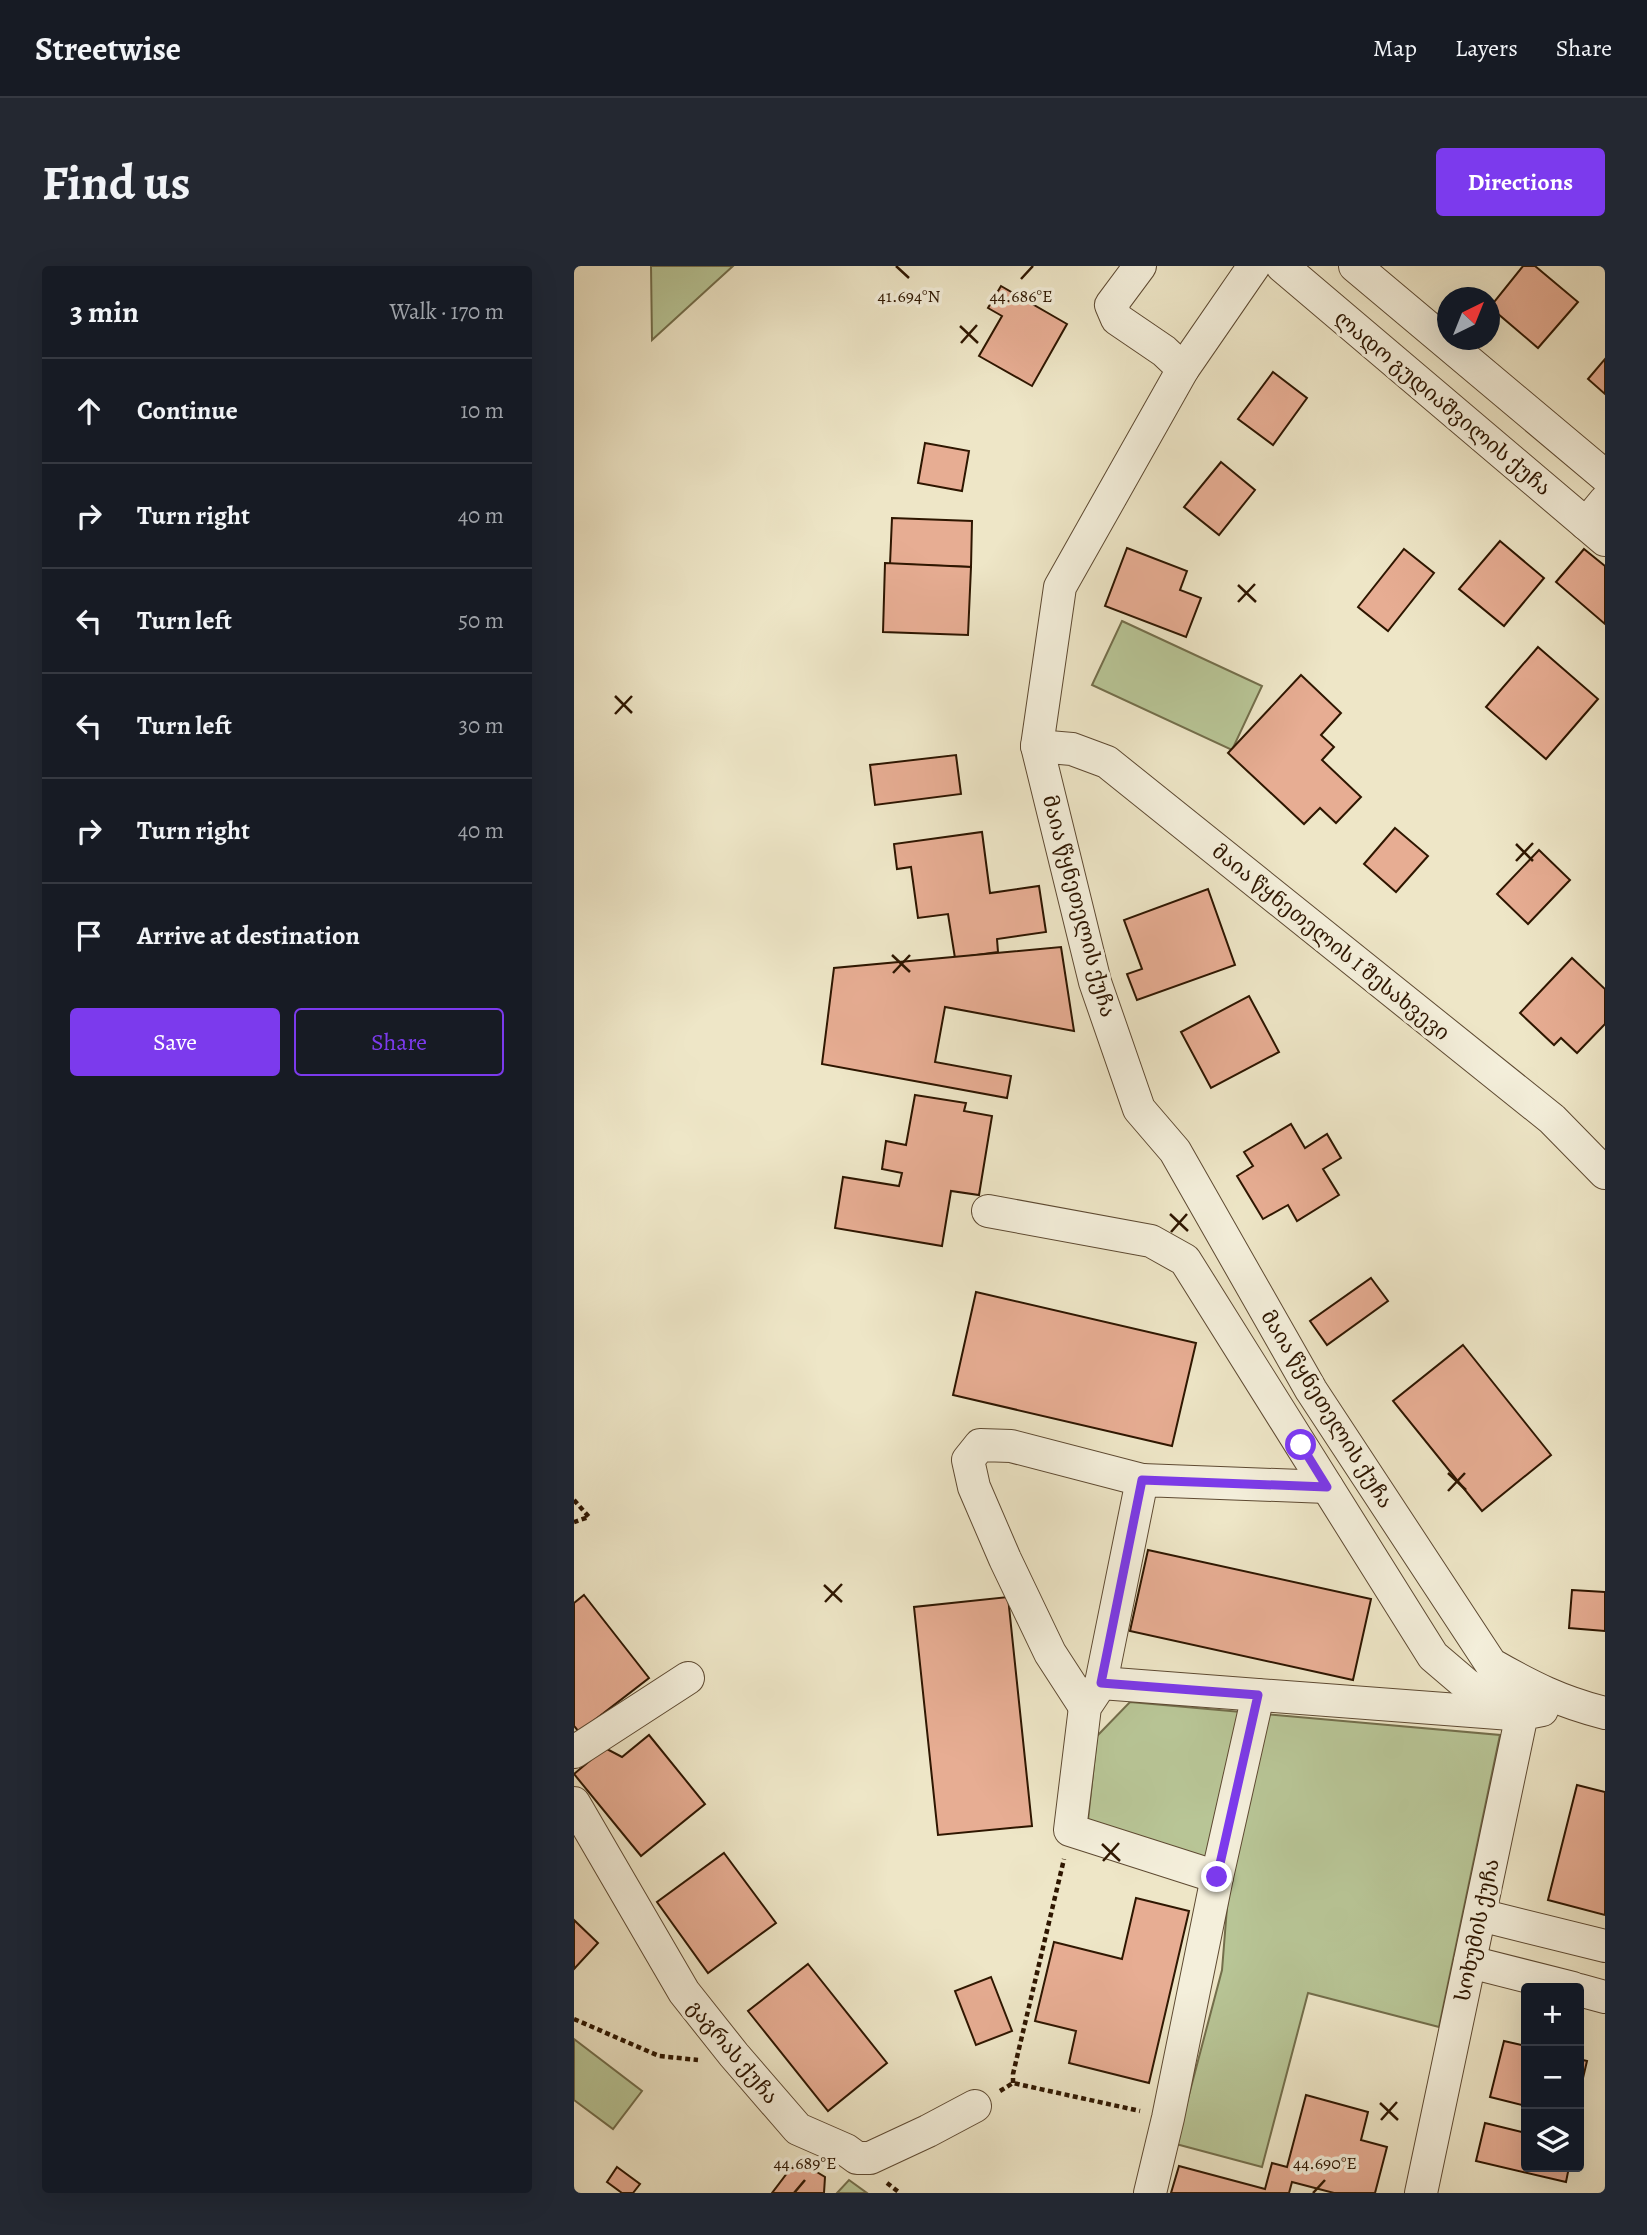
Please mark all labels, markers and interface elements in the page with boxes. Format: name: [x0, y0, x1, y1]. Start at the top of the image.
text: Streetwise: [35, 26, 181, 71]
text: Map: [1373, 32, 1417, 64]
text: Layers: [1455, 32, 1518, 64]
text: Share: [1556, 32, 1612, 64]
button: Directions: [1436, 148, 1605, 216]
text: Find us: [42, 149, 190, 216]
text: 41.694°N: [878, 284, 940, 308]
text: 44.686°E: [989, 284, 1053, 308]
north arrow: [1437, 287, 1500, 350]
text: 3 min: [70, 292, 139, 332]
text: Walk · 170 m: [390, 296, 504, 327]
street label: ლადო გუდიაშვილის ქუჩა: [1329, 304, 1557, 502]
icon: ahead: [70, 392, 108, 430]
text: Continue: [137, 393, 238, 428]
text: 10 m: [460, 395, 504, 426]
icon: right: [70, 497, 108, 535]
text: Turn right: [137, 498, 250, 533]
text: 40 m: [458, 500, 504, 531]
icon: left: [70, 602, 108, 640]
text: Turn left: [137, 603, 232, 638]
text: 50 m: [458, 605, 504, 636]
icon: left: [70, 707, 108, 745]
text: Turn left: [137, 708, 232, 743]
text: 30 m: [458, 710, 504, 741]
street label: მაია წყნეთელის ქუჩა: [1036, 792, 1122, 1020]
icon: right: [70, 812, 108, 850]
text: Turn right: [137, 813, 250, 848]
text: 40 m: [458, 815, 504, 846]
street label: მაია წყნეთელის I შესახვევი: [1206, 837, 1456, 1047]
icon: arrive: [70, 917, 108, 955]
text: Arrive at destination: [137, 918, 360, 953]
button: Save: [70, 1008, 280, 1076]
button: Share: [294, 1008, 504, 1076]
street label: მაია წყნეთელის ქუჩა: [1254, 1305, 1400, 1513]
route start: [1285, 1429, 1316, 1460]
street label: სოხუმის ქუჩა: [1448, 1856, 1506, 2004]
route end: [1201, 1861, 1232, 1892]
map controls: [1521, 1983, 1584, 2172]
button: +: [1521, 1983, 1584, 2046]
street label: გაგრას ქუჩა: [681, 1994, 785, 2110]
button: −: [1521, 2046, 1584, 2109]
button: layers: [1521, 2109, 1584, 2172]
text: 44.689°E: [773, 2151, 837, 2175]
text: 44.690°E: [1293, 2151, 1357, 2175]

